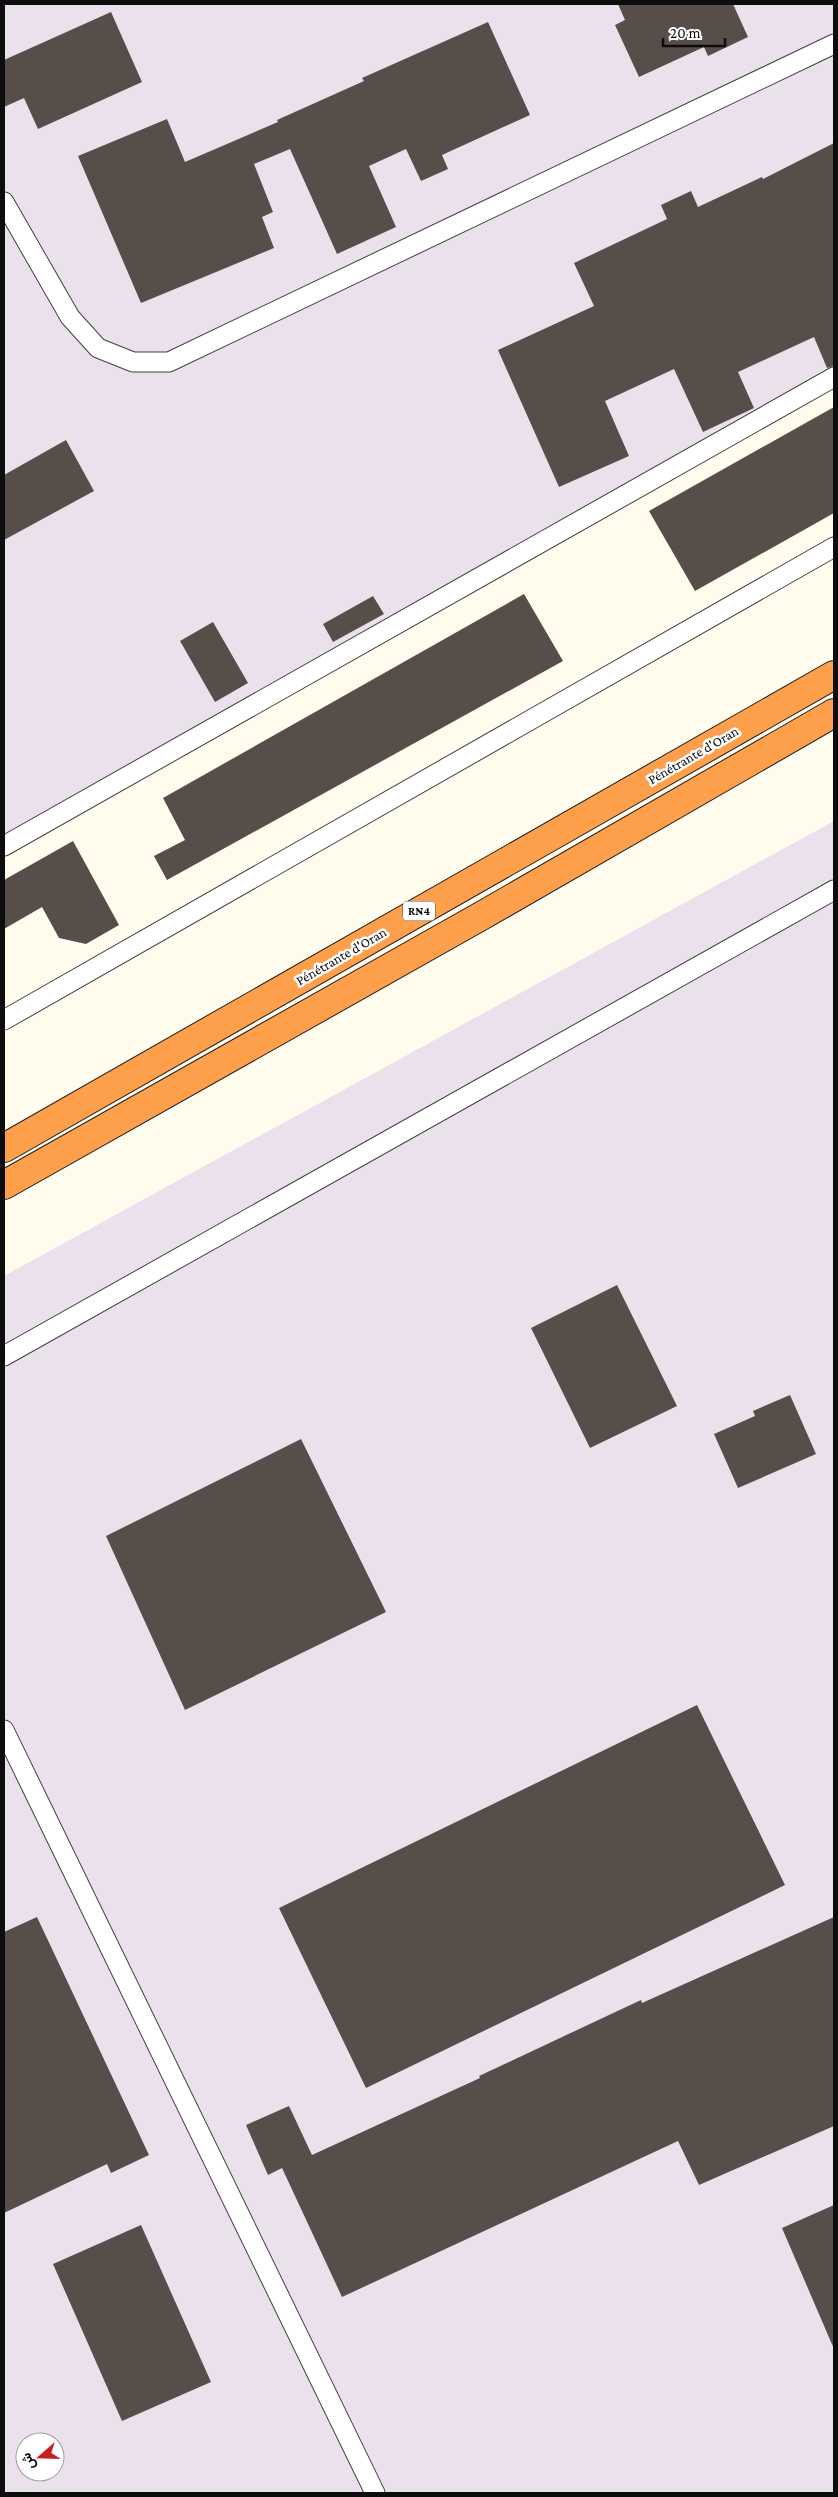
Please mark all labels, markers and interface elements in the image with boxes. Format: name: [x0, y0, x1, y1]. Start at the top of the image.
scale bar: [663, 15, 726, 47]
text: 20 m: [670, 25, 701, 41]
street label: Pénétrante d'Oran: [645, 722, 742, 787]
road number: RN4: [403, 901, 435, 920]
street label: Pénétrante d'Oran: [293, 923, 390, 988]
north arrow: [15, 2432, 65, 2482]
text: ش: [17, 2450, 39, 2472]

